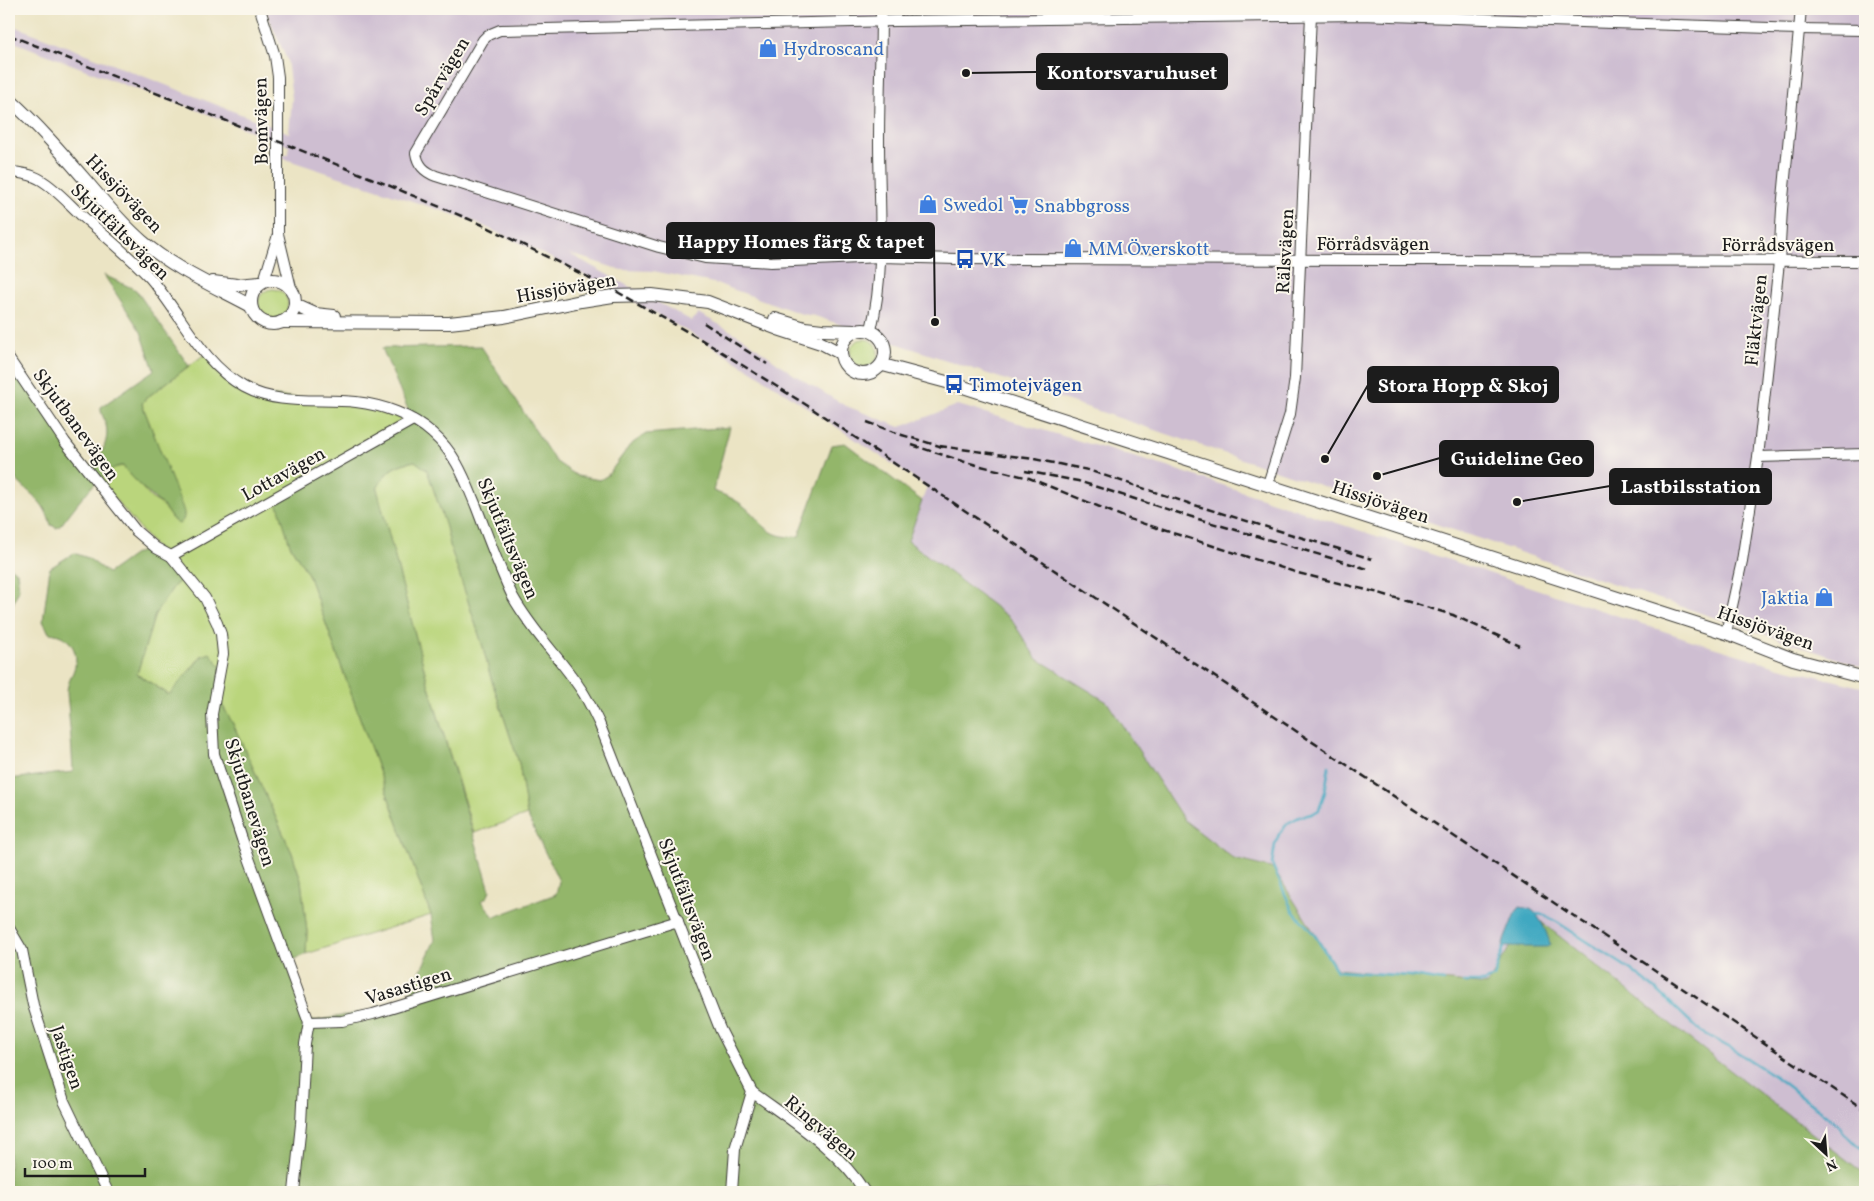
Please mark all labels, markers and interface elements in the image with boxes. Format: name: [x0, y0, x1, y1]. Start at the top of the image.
street label: Spårvägen: [409, 32, 477, 122]
shop icon: Hydroscand: [757, 37, 779, 59]
place label: Hydroscand: [783, 37, 884, 63]
callout: Kontorsvaruhuset: [1037, 54, 1227, 89]
text: Kontorsvaruhuset: [1047, 60, 1218, 88]
street label: Bomvägen: [248, 77, 276, 165]
street label: Hissjövägen: [79, 149, 168, 240]
street label: Skjutfältsvägen: [64, 178, 175, 287]
shop icon: Swedol: [917, 193, 939, 215]
place label: Swedol: [943, 193, 1004, 219]
supermarket icon: Snabbgross: [1008, 194, 1030, 216]
place label: Snabbgross: [1034, 194, 1130, 220]
street label: Rälsvägen: [1271, 208, 1301, 294]
callout: Happy Homes färg & tapet: [667, 223, 934, 258]
text: Happy Homes färg & tapet: [677, 229, 925, 257]
street label: Förrådsvägen: [1316, 232, 1430, 258]
street label: Förrådsvägen: [1721, 233, 1835, 259]
shop icon: MM Överskott: [1062, 237, 1084, 259]
place label: MM Överskott: [1088, 237, 1210, 263]
bus stop icon: VK: [954, 248, 976, 270]
place label: VK: [980, 248, 1006, 274]
street label: Hissjövägen: [514, 267, 618, 311]
street label: Fläktvägen: [1739, 273, 1775, 368]
street label: Skjutbanevägen: [26, 364, 125, 487]
callout: Stora Hopp & Skoj: [1368, 367, 1558, 402]
bus stop icon: Timotejvägen: [943, 373, 965, 395]
place label: Timotejvägen: [969, 373, 1082, 399]
text: Stora Hopp & Skoj: [1378, 373, 1548, 401]
street label: Lottavägen: [237, 441, 331, 509]
callout: Guideline Geo: [1440, 441, 1593, 476]
text: Guideline Geo: [1451, 446, 1583, 474]
callout: Lastbilsstation: [1610, 469, 1771, 504]
street label: Skjutfältsvägen: [470, 474, 544, 603]
text: Lastbilsstation: [1621, 474, 1761, 502]
street label: Hissjövägen: [1328, 475, 1432, 531]
place label: Jaktia: [1761, 586, 1809, 612]
shop icon: Jaktia: [1813, 586, 1835, 608]
street label: Hissjövägen: [1713, 600, 1817, 658]
street label: Skjutbanevägen: [217, 735, 281, 870]
street label: Skjutfältsvägen: [651, 835, 721, 965]
street label: Vasastigen: [362, 961, 455, 1012]
street label: Jastigen: [43, 1022, 89, 1093]
street label: Ringvägen: [778, 1090, 863, 1167]
north arrow: [1802, 1128, 1852, 1178]
scale bar: [25, 1146, 145, 1178]
text: 100 m: [32, 1154, 72, 1175]
text: N: [1822, 1154, 1840, 1175]

